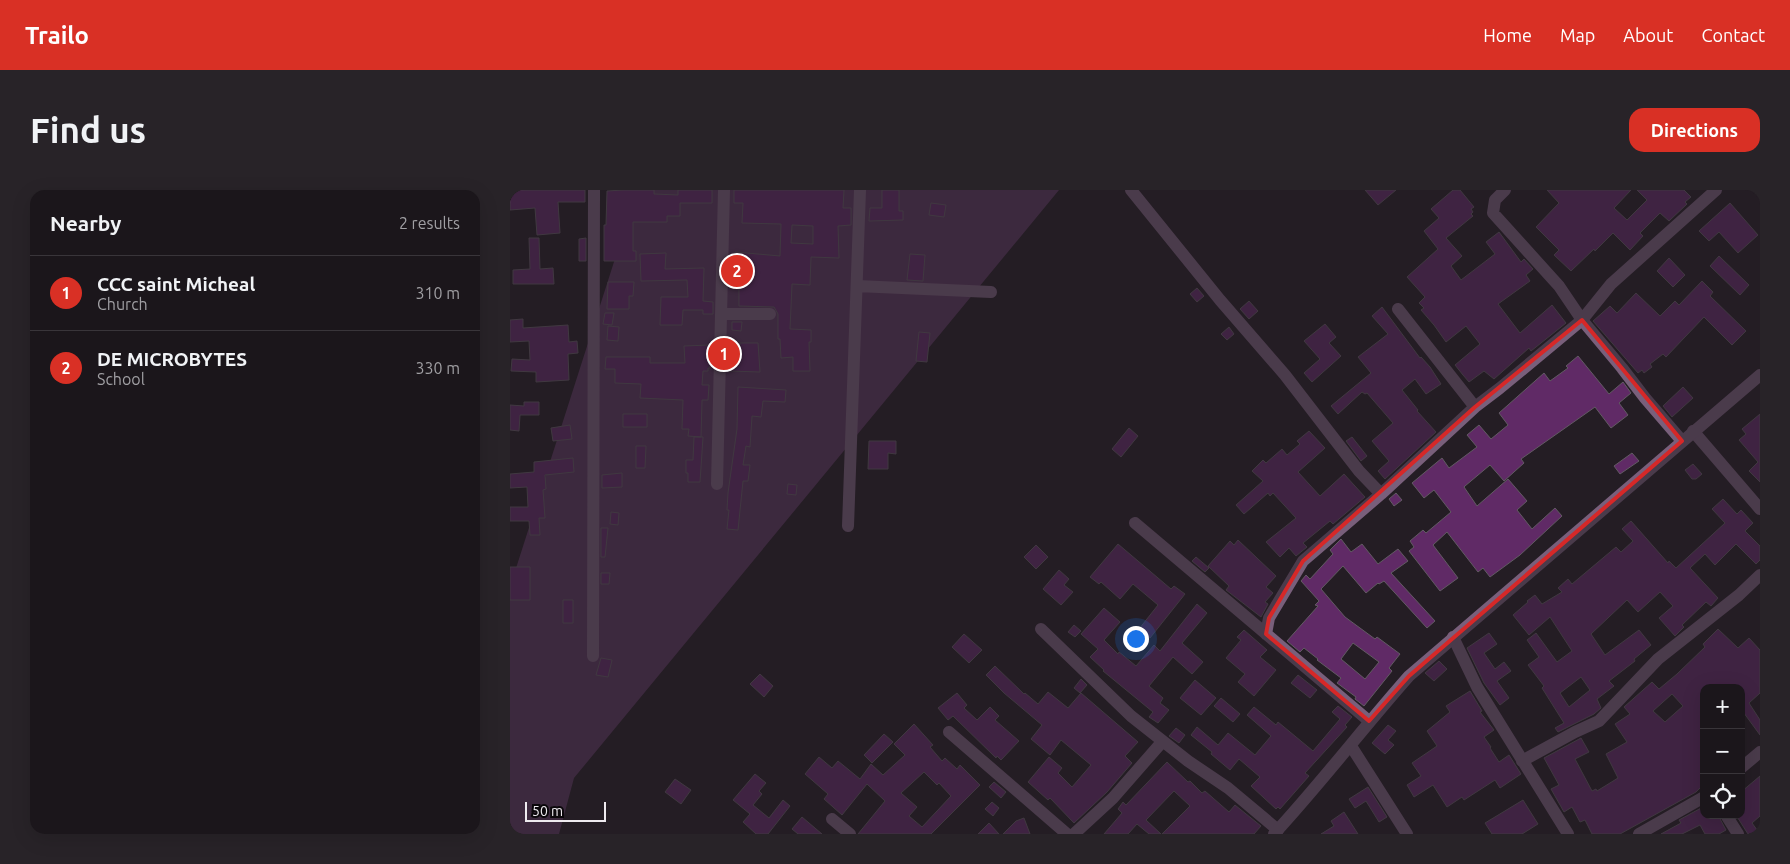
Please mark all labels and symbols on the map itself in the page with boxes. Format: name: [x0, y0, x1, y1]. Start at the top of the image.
pin: 2: [721, 252, 753, 290]
pin: 1: [708, 335, 740, 373]
your location: [1123, 626, 1149, 652]
scale bar: [525, 799, 606, 822]

